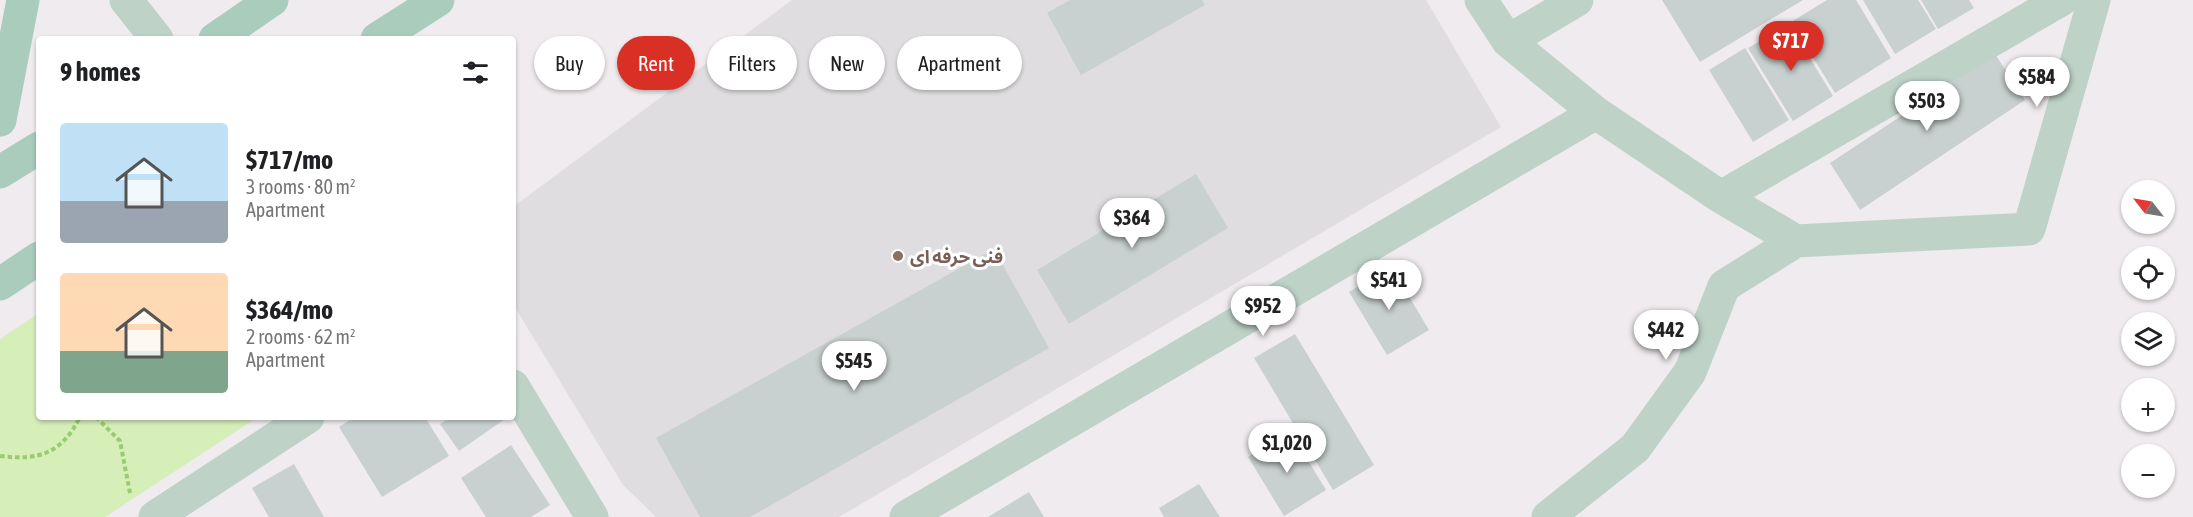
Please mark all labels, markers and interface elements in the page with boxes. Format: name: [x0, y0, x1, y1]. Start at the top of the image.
pin: $717: [1755, 21, 1827, 72]
text: $717: [1773, 29, 1809, 52]
chip: Buy: [534, 36, 605, 90]
chip: Rent: [617, 36, 695, 90]
chip: Filters: [707, 36, 797, 90]
chip: New: [809, 36, 885, 90]
chip: Apartment: [897, 36, 1022, 90]
icon: filters: [459, 56, 492, 89]
text: 9 homes: [60, 57, 140, 87]
pin: $584: [2001, 57, 2073, 108]
text: $584: [2019, 65, 2055, 88]
pin: $503: [1891, 81, 1963, 132]
text: $503: [1909, 89, 1945, 112]
text: $717/mo: [246, 145, 333, 175]
icon: home: [108, 147, 180, 219]
text: 3 rooms · 80 m²: [246, 175, 356, 198]
north arrow: [2121, 180, 2175, 234]
map controls: [2121, 180, 2175, 498]
text: Apartment: [246, 198, 325, 221]
pin: $364: [1096, 198, 1168, 249]
text: $364: [1114, 206, 1150, 229]
place label: فنی حرفه ای: [910, 246, 1003, 268]
button: locate: [2121, 246, 2175, 300]
marker: فنی حرفه ای: [891, 249, 905, 263]
pin: $541: [1353, 260, 1425, 311]
text: $541: [1371, 268, 1407, 291]
pin: $952: [1227, 286, 1299, 337]
text: $952: [1245, 294, 1281, 317]
text: $364/mo: [246, 295, 333, 325]
icon: home: [108, 297, 180, 369]
pin: $442: [1630, 310, 1702, 361]
button: layers: [2121, 312, 2175, 366]
text: $442: [1648, 318, 1684, 341]
text: 2 rooms · 62 m²: [246, 325, 356, 348]
pin: $545: [818, 341, 890, 392]
text: Apartment: [246, 348, 325, 371]
text: $545: [836, 349, 872, 372]
button: +: [2121, 378, 2175, 432]
pin: $1,020: [1238, 423, 1336, 474]
text: $1,020: [1262, 431, 1312, 454]
button: −: [2121, 444, 2175, 498]

